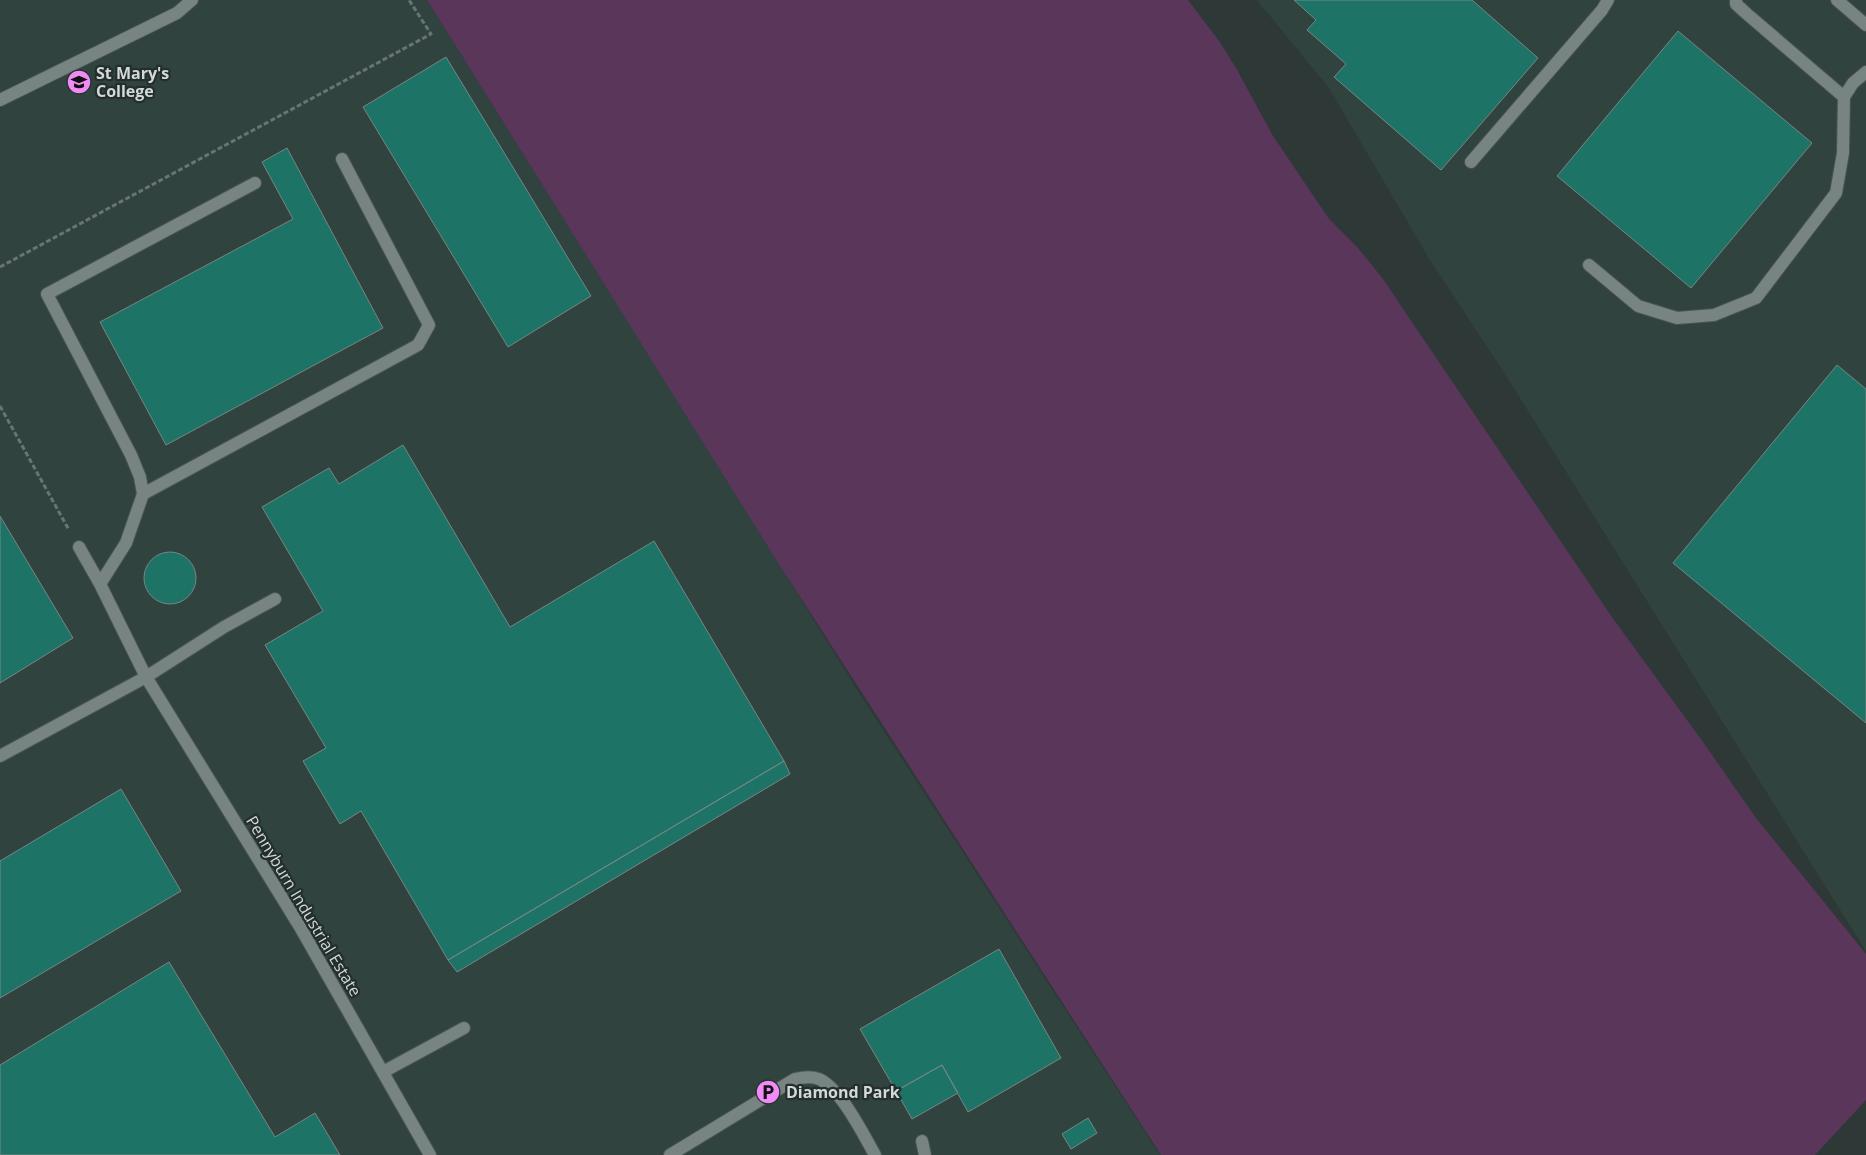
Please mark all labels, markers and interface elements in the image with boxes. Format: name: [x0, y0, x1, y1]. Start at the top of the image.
place label: St Mary's College: [96, 62, 169, 102]
school or university icon: St Mary's College: [66, 69, 92, 95]
street label: Pennyburn Industrial Estate: [241, 812, 367, 1000]
parking icon: Diamond Park: [755, 1079, 781, 1105]
place label: Diamond Park: [786, 1081, 900, 1103]

